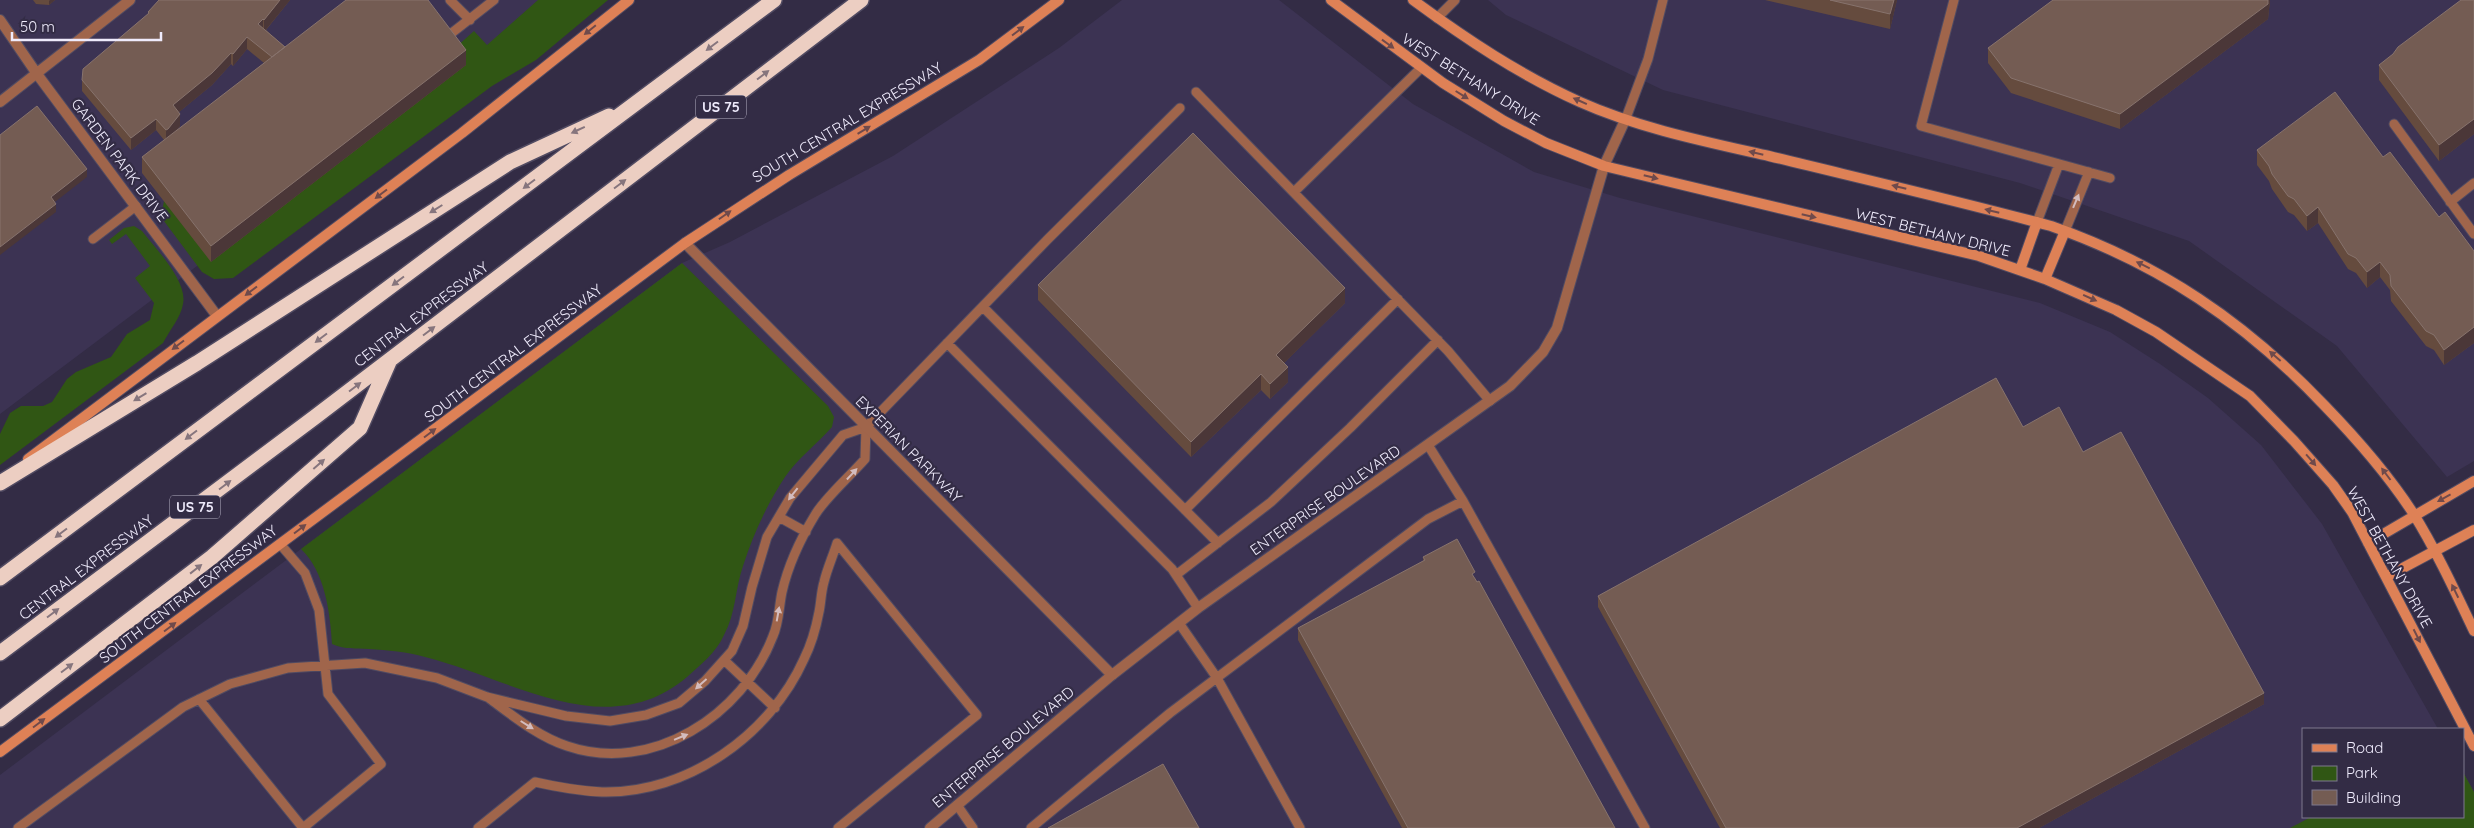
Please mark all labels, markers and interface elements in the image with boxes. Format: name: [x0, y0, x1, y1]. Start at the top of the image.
scale bar: [12, 10, 161, 42]
text: 50 m: [20, 17, 55, 36]
one-way arrow: [584, 25, 597, 36]
one-way arrow: [1011, 25, 1024, 36]
street label: WEST BETHANY DRIVE: [1399, 29, 1543, 129]
one-way arrow: [1381, 39, 1394, 49]
one-way arrow: [706, 41, 719, 52]
street label: SOUTH CENTRAL EXPRESSWAY: [749, 57, 946, 186]
one-way arrow: [756, 70, 770, 80]
one-way arrow: [1455, 90, 1469, 99]
street label: GARDEN PARK DRIVE: [67, 94, 173, 226]
road number: US 75: [696, 95, 746, 118]
one-way arrow: [1573, 97, 1587, 105]
one-way arrow: [857, 126, 870, 135]
one-way arrow: [571, 127, 585, 135]
one-way arrow: [1749, 149, 1764, 157]
one-way arrow: [1644, 173, 1659, 181]
one-way arrow: [522, 179, 536, 189]
one-way arrow: [613, 179, 626, 190]
one-way arrow: [1892, 183, 1907, 191]
one-way arrow: [375, 188, 388, 199]
one-way arrow: [2073, 194, 2081, 208]
one-way arrow: [429, 204, 443, 213]
street label: WEST BETHANY DRIVE: [1854, 204, 2012, 260]
one-way arrow: [1984, 207, 1999, 215]
one-way arrow: [719, 210, 732, 220]
one-way arrow: [1802, 212, 1817, 220]
street label: CENTRAL EXPRESSWAY: [350, 257, 493, 371]
one-way arrow: [2136, 261, 2150, 269]
one-way arrow: [391, 276, 405, 286]
street label: SOUTH CENTRAL EXPRESSWAY: [420, 279, 606, 426]
one-way arrow: [244, 286, 258, 296]
one-way arrow: [2083, 295, 2097, 303]
one-way arrow: [422, 325, 435, 336]
one-way arrow: [314, 333, 328, 343]
one-way arrow: [172, 340, 185, 351]
one-way arrow: [2269, 350, 2282, 361]
one-way arrow: [348, 381, 361, 392]
street label: EXPERIAN PARKWAY: [852, 392, 967, 507]
one-way arrow: [134, 393, 147, 402]
one-way arrow: [423, 427, 436, 438]
one-way arrow: [184, 430, 198, 440]
street label: ENTERPRISE BOULEVARD: [1246, 441, 1404, 559]
one-way arrow: [2305, 454, 2317, 466]
one-way arrow: [313, 458, 325, 470]
one-way arrow: [2381, 467, 2391, 481]
one-way arrow: [846, 468, 858, 480]
one-way arrow: [218, 479, 231, 490]
street label: WEST BETHANY DRIVE: [2343, 483, 2437, 631]
one-way arrow: [788, 487, 799, 500]
one-way arrow: [2437, 494, 2451, 502]
road number: US 75: [170, 496, 220, 518]
street label: CENTRAL EXPRESSWAY: [15, 510, 158, 624]
street label: SOUTH CENTRAL EXPRESSWAY: [95, 520, 281, 667]
one-way arrow: [293, 524, 306, 535]
one-way arrow: [55, 527, 68, 538]
one-way arrow: [189, 564, 202, 575]
one-way arrow: [2450, 584, 2458, 598]
one-way arrow: [774, 606, 782, 622]
one-way arrow: [46, 608, 59, 619]
one-way arrow: [163, 621, 176, 632]
one-way arrow: [2413, 628, 2421, 643]
one-way arrow: [60, 663, 73, 674]
one-way arrow: [695, 678, 708, 689]
street label: ENTERPRISE BOULEVARD: [928, 682, 1078, 812]
one-way arrow: [32, 718, 45, 729]
one-way arrow: [520, 720, 534, 730]
legend: [2302, 728, 2464, 818]
one-way arrow: [674, 733, 689, 741]
text: Road: [2346, 738, 2383, 757]
text: Park: [2346, 763, 2378, 782]
text: Building: [2346, 788, 2401, 807]

